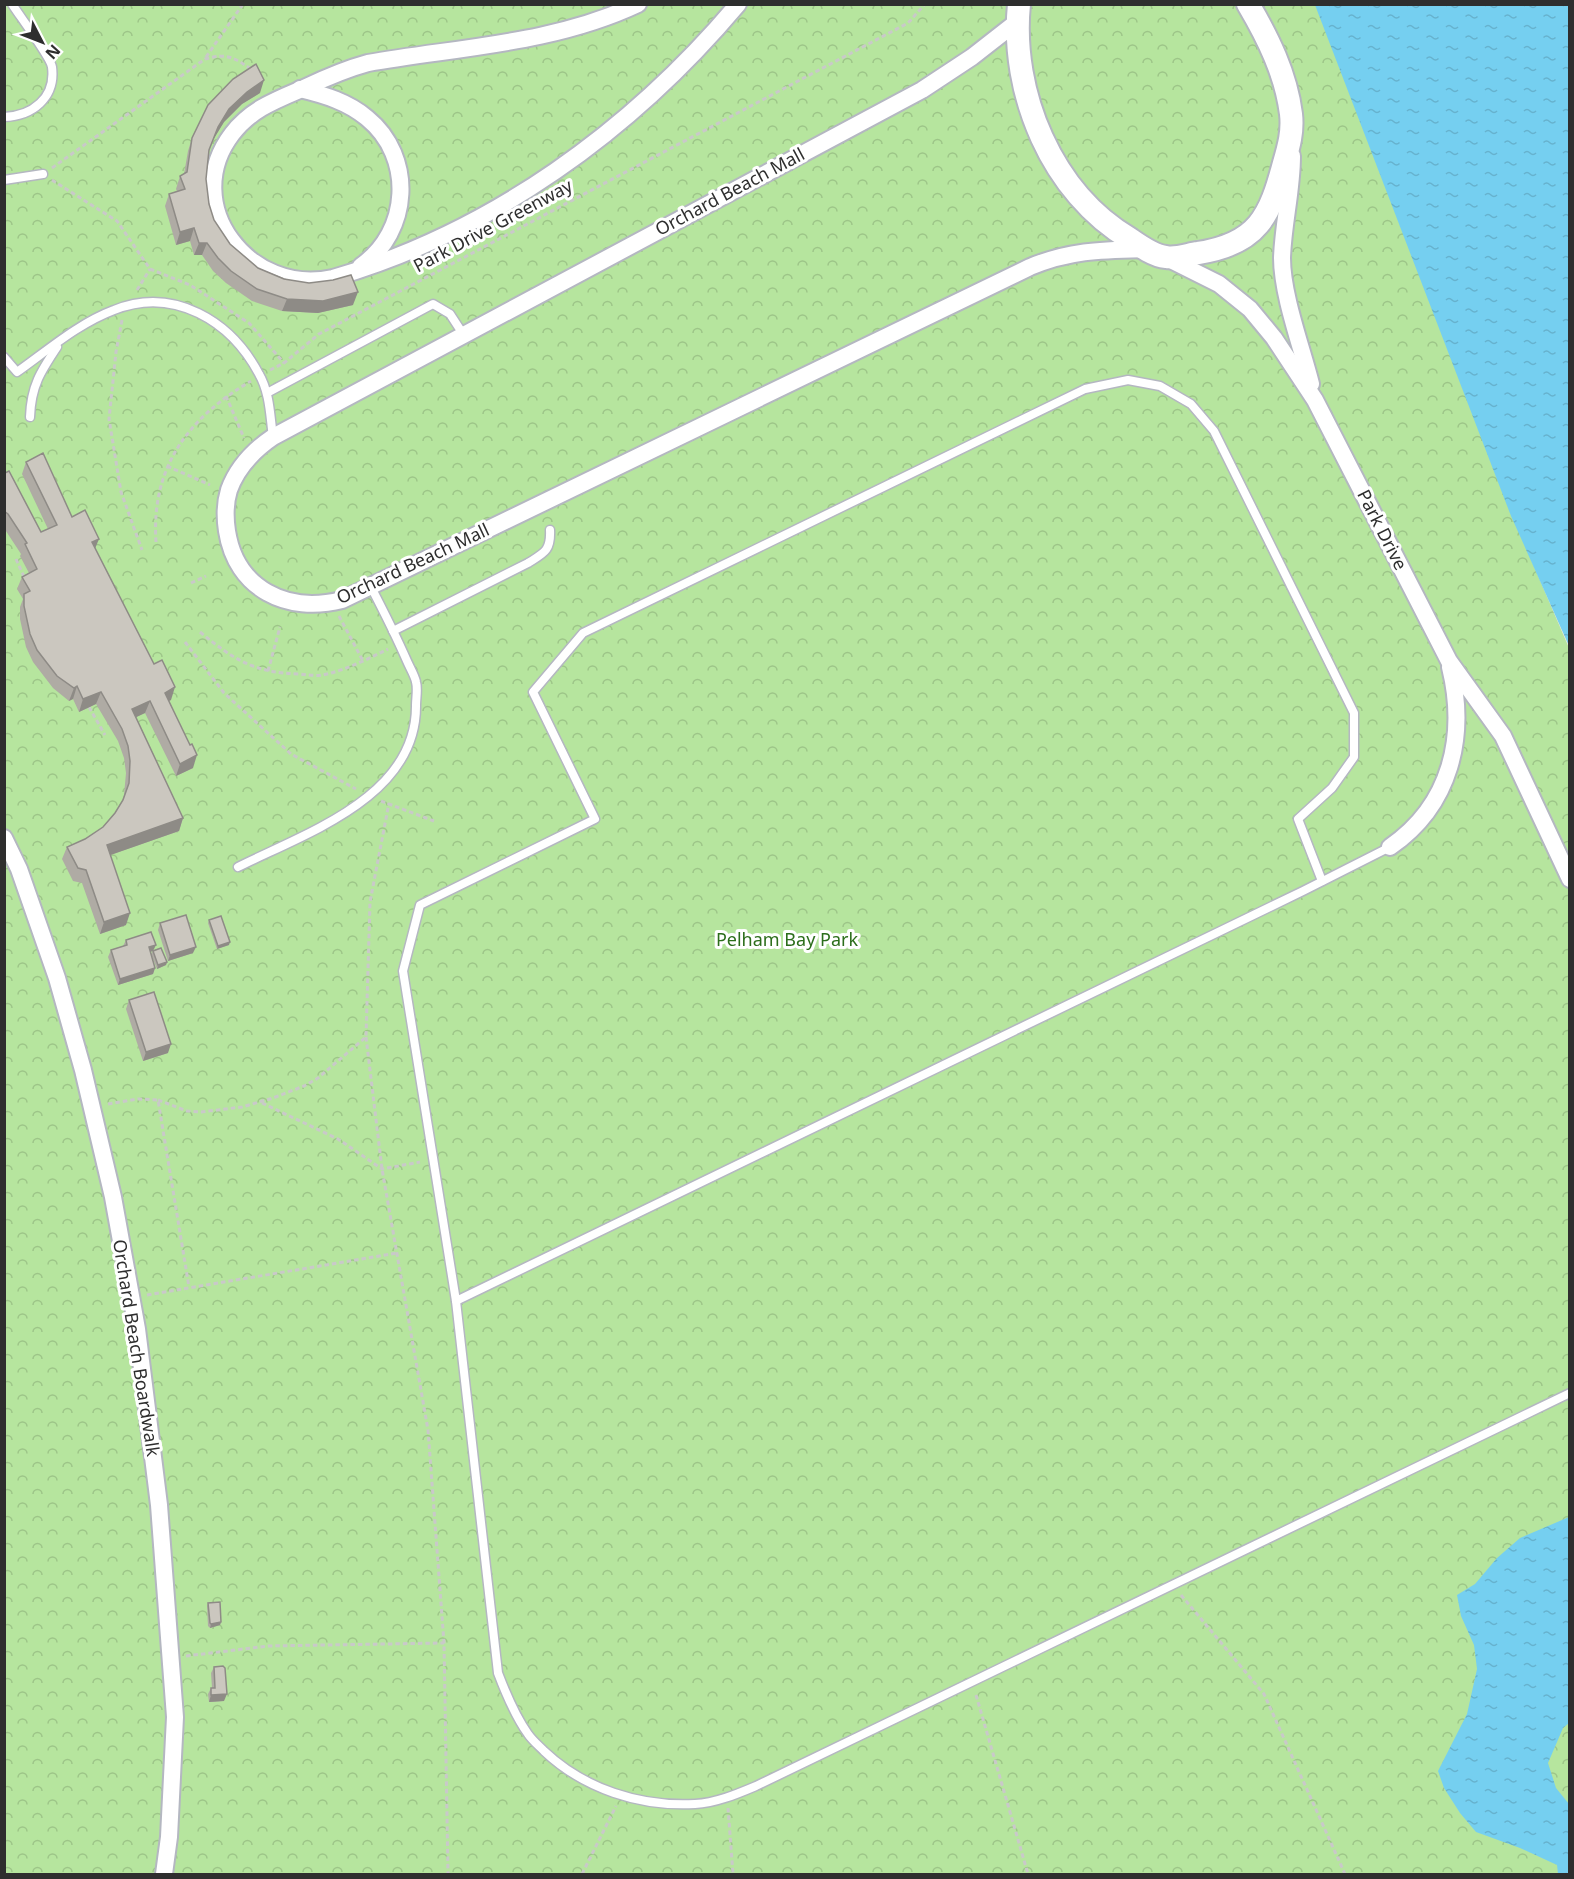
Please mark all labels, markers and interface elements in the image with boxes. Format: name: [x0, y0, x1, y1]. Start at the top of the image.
north arrow: [12, 12, 72, 72]
text: N: [41, 40, 66, 64]
street label: Orchard Beach Mall: [651, 142, 808, 241]
street label: Park Drive Greenway: [409, 173, 577, 277]
street label: Park Drive: [1352, 485, 1413, 574]
street label: Orchard Beach Mall: [332, 517, 493, 609]
park label: Pelham Bay Park: [716, 927, 858, 951]
street label: Orchard Beach Boardwalk: [108, 1238, 166, 1459]

